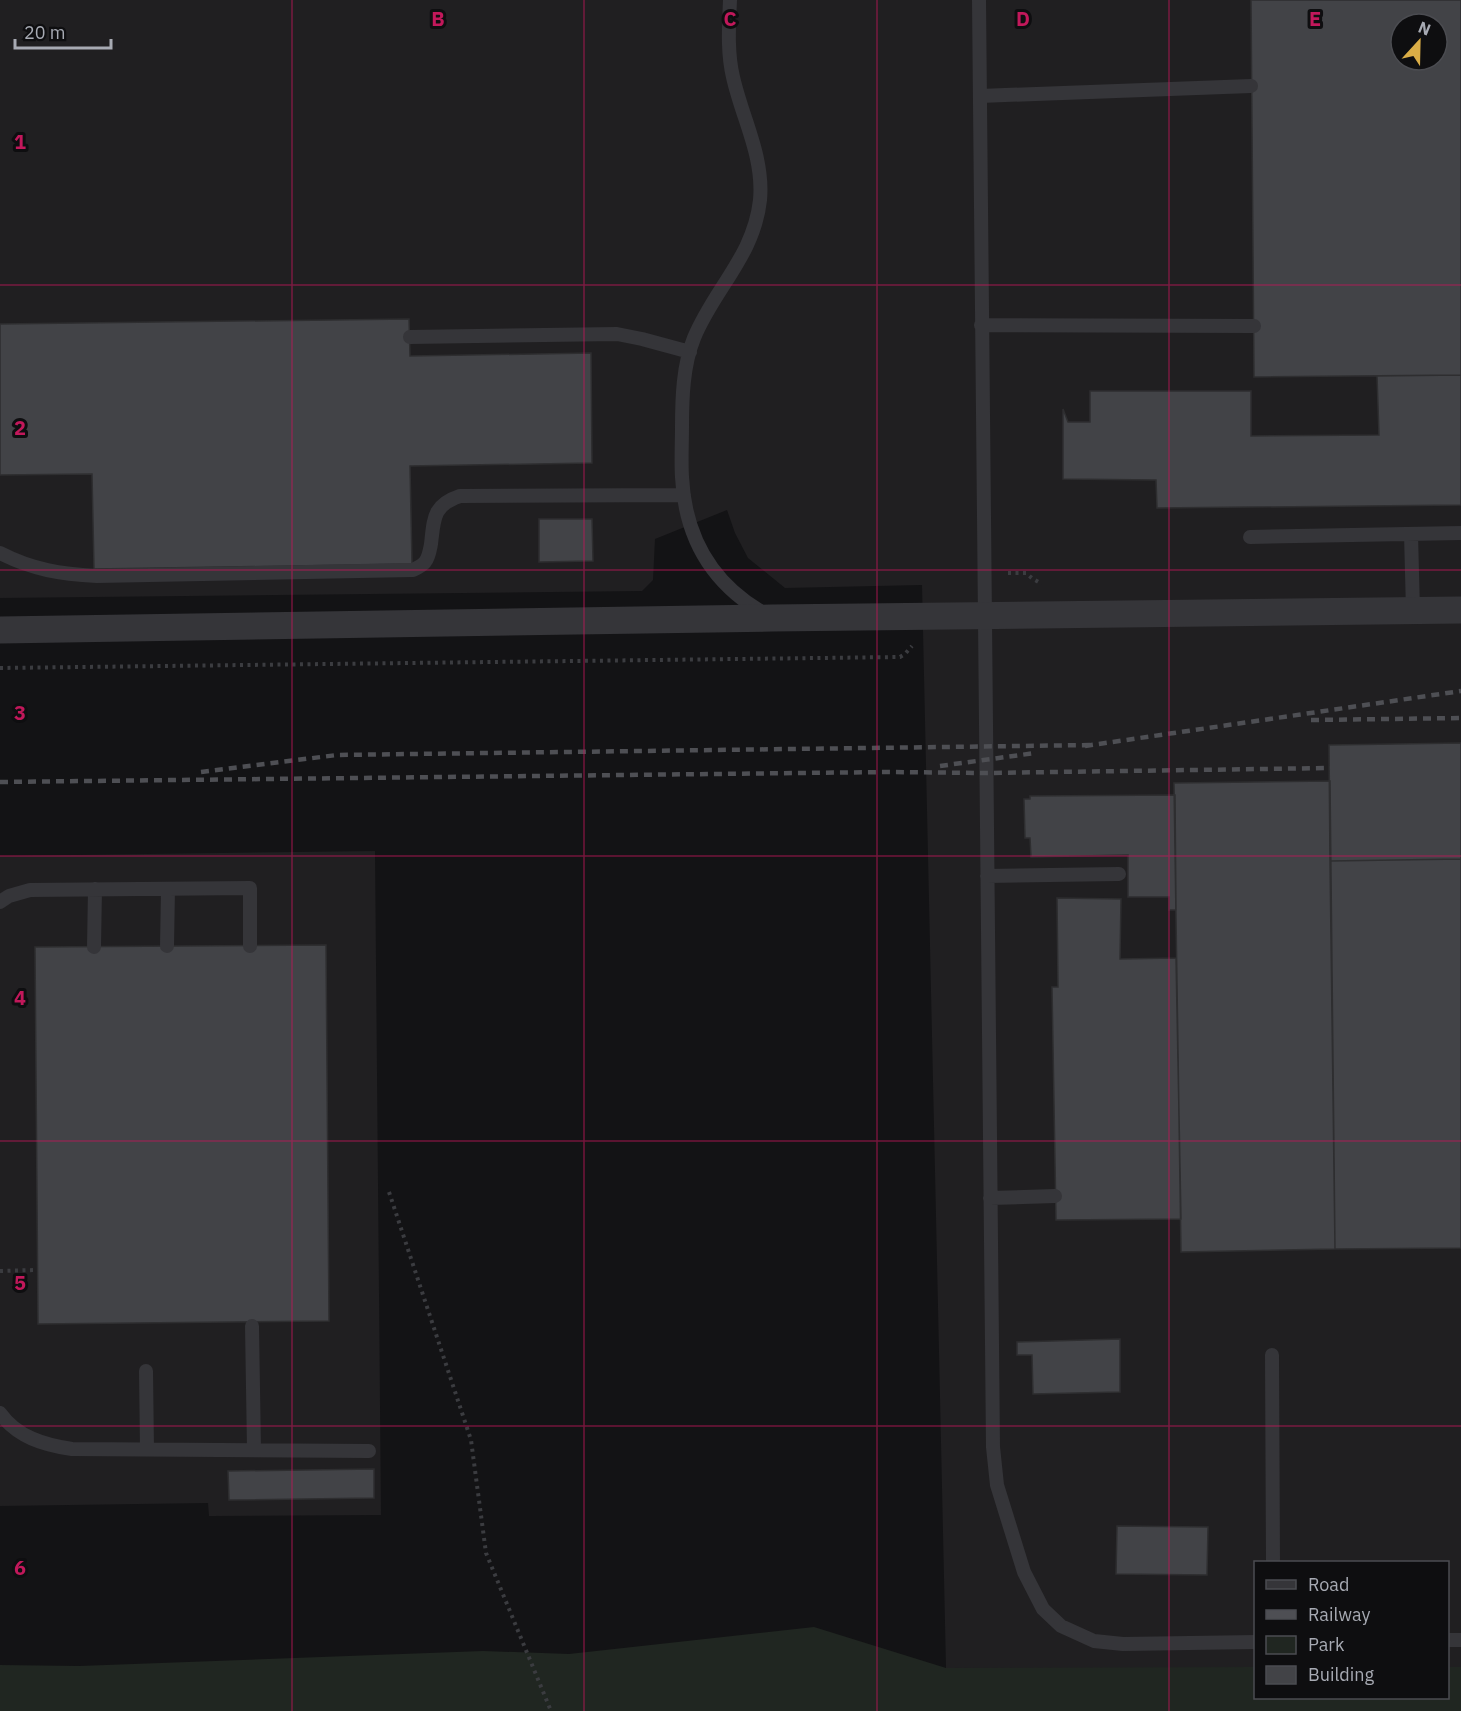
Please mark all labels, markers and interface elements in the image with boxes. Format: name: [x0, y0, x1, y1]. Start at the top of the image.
text: B: [431, 5, 445, 32]
text: C: [723, 5, 737, 32]
text: D: [1016, 5, 1030, 32]
text: E: [1309, 5, 1321, 32]
scale bar: [15, 12, 111, 50]
north arrow: [1389, 12, 1449, 72]
text: N: [1415, 17, 1434, 40]
text: 20 m: [24, 21, 66, 44]
text: 1: [14, 128, 26, 155]
text: 2: [14, 414, 26, 441]
text: 3: [14, 699, 26, 726]
text: 4: [14, 984, 26, 1011]
text: 5: [14, 1269, 26, 1296]
text: 6: [14, 1554, 26, 1581]
legend: [1254, 1561, 1449, 1699]
text: Road: [1308, 1573, 1349, 1596]
text: Railway: [1308, 1603, 1370, 1626]
text: Park: [1308, 1633, 1345, 1656]
text: Building: [1308, 1663, 1375, 1686]

